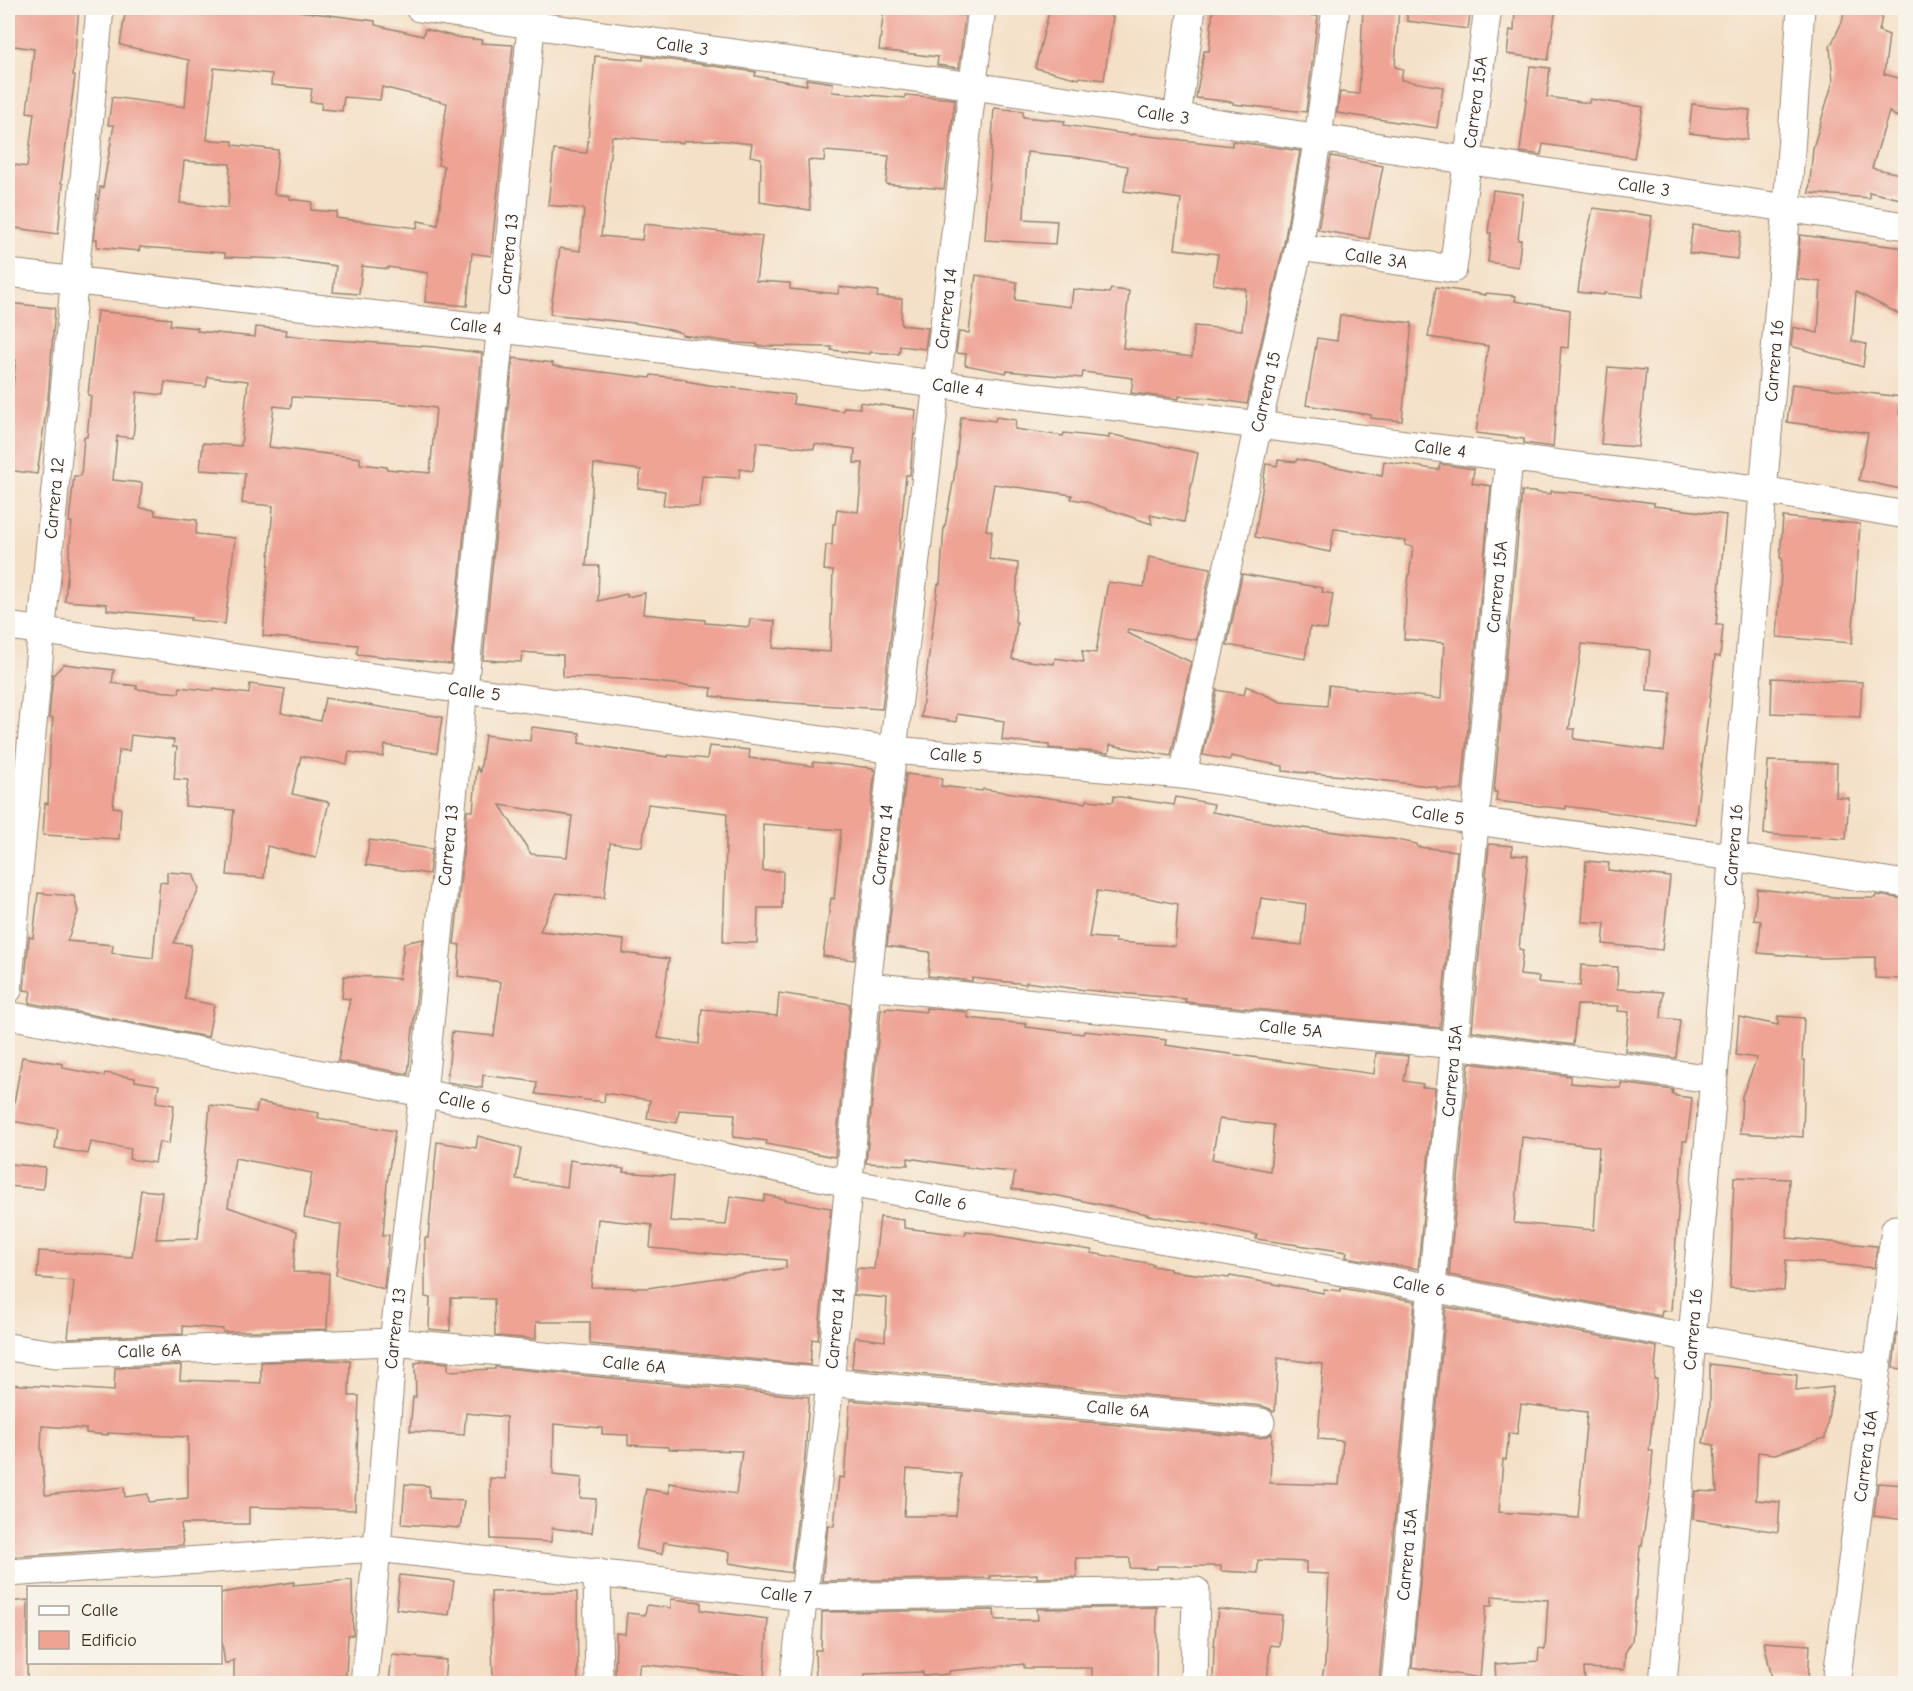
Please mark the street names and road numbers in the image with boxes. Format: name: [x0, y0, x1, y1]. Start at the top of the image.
street label: Calle 3: [655, 32, 710, 60]
street label: Carrera 15A: [1459, 55, 1492, 149]
street label: Calle 3: [1136, 100, 1191, 129]
street label: Calle 3: [1617, 172, 1671, 201]
street label: Carrera 13: [493, 213, 523, 296]
street label: Calle 3A: [1344, 243, 1409, 273]
street label: Carrera 14: [931, 267, 961, 350]
street label: Calle 4: [449, 313, 503, 340]
street label: Carrera 16: [1760, 319, 1788, 403]
street label: Carrera 15: [1246, 349, 1285, 434]
street label: Calle 4: [931, 373, 985, 401]
street label: Calle 4: [1413, 435, 1467, 462]
street label: Carrera 12: [40, 456, 68, 540]
street label: Carrera 15A: [1482, 540, 1512, 634]
street label: Calle 5: [447, 677, 502, 705]
street label: Calle 5: [929, 743, 983, 768]
street label: Calle 5: [1410, 801, 1466, 830]
street label: Carrera 14: [868, 803, 897, 886]
street label: Carrera 16: [1720, 803, 1747, 887]
street label: Carrera 13: [434, 804, 463, 887]
street label: Calle 5A: [1258, 1015, 1324, 1042]
street label: Carrera 15A: [1437, 1023, 1467, 1118]
street label: Calle 6: [437, 1086, 493, 1118]
street label: Calle 6: [913, 1185, 969, 1215]
street label: Calle 6: [1391, 1271, 1447, 1301]
street label: Carrera 13: [380, 1287, 410, 1370]
street label: Carrera 14: [821, 1287, 849, 1370]
street label: Carrera 16: [1679, 1287, 1707, 1371]
street label: Calle 6A: [117, 1339, 182, 1362]
street label: Calle 6A: [602, 1351, 667, 1378]
street label: Calle 6A: [1086, 1395, 1151, 1422]
street label: Carrera 16A: [1849, 1409, 1882, 1503]
street label: Carrera 15A: [1392, 1507, 1422, 1602]
street label: Calle 7: [760, 1582, 813, 1608]

